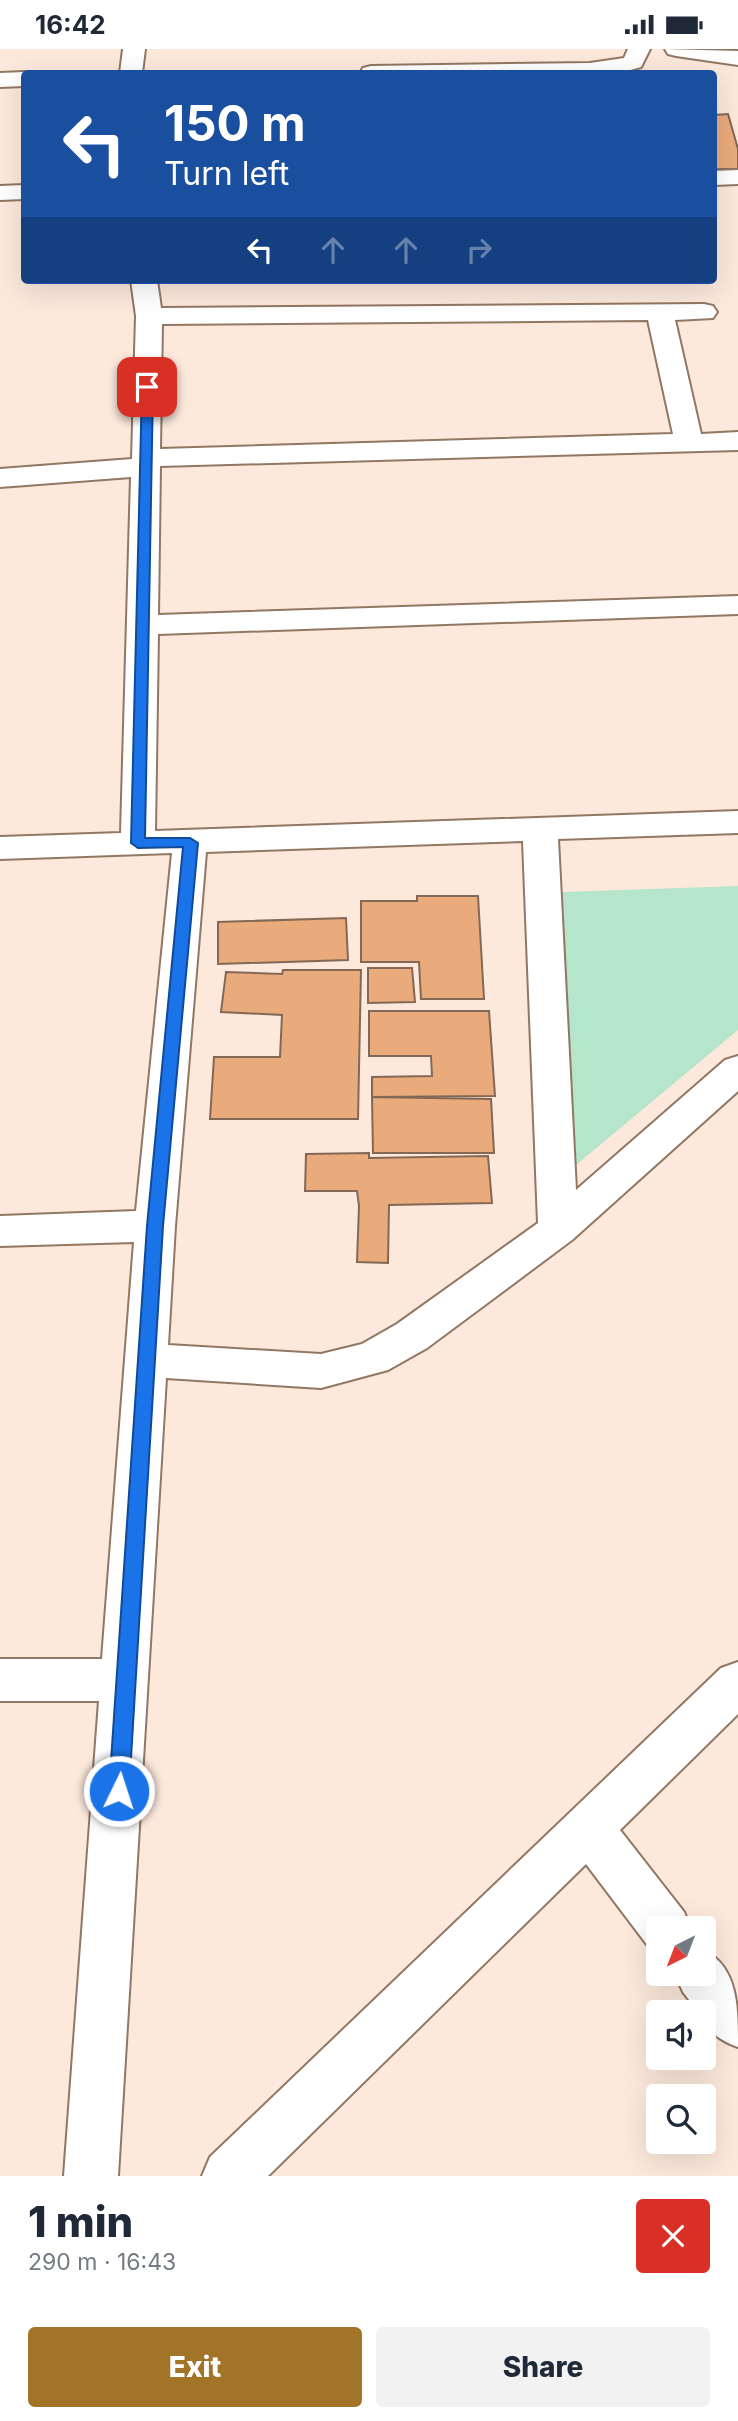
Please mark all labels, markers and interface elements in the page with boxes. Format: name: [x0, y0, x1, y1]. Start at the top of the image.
text: 16:42: [35, 9, 106, 40]
text: 150 m: [164, 94, 306, 153]
icon: left: [49, 98, 140, 189]
text: Turn left: [164, 154, 289, 193]
icon: left: [241, 231, 279, 269]
icon: ahead: [314, 231, 352, 269]
icon: ahead: [387, 231, 425, 269]
icon: right: [460, 231, 498, 269]
pin: [117, 357, 177, 417]
icon: arrive: [128, 368, 166, 406]
position arrow: [82, 1754, 156, 1828]
north arrow: [646, 1916, 716, 1986]
map controls: [646, 1916, 716, 2154]
button: sound: [646, 2000, 716, 2070]
button: search: [646, 2084, 716, 2154]
text: 1 min: [28, 2196, 133, 2247]
button: close: [636, 2199, 710, 2273]
text: 290 m · 16:43: [28, 2248, 176, 2276]
button: Exit: [28, 2327, 362, 2407]
button: Share: [376, 2327, 710, 2407]

